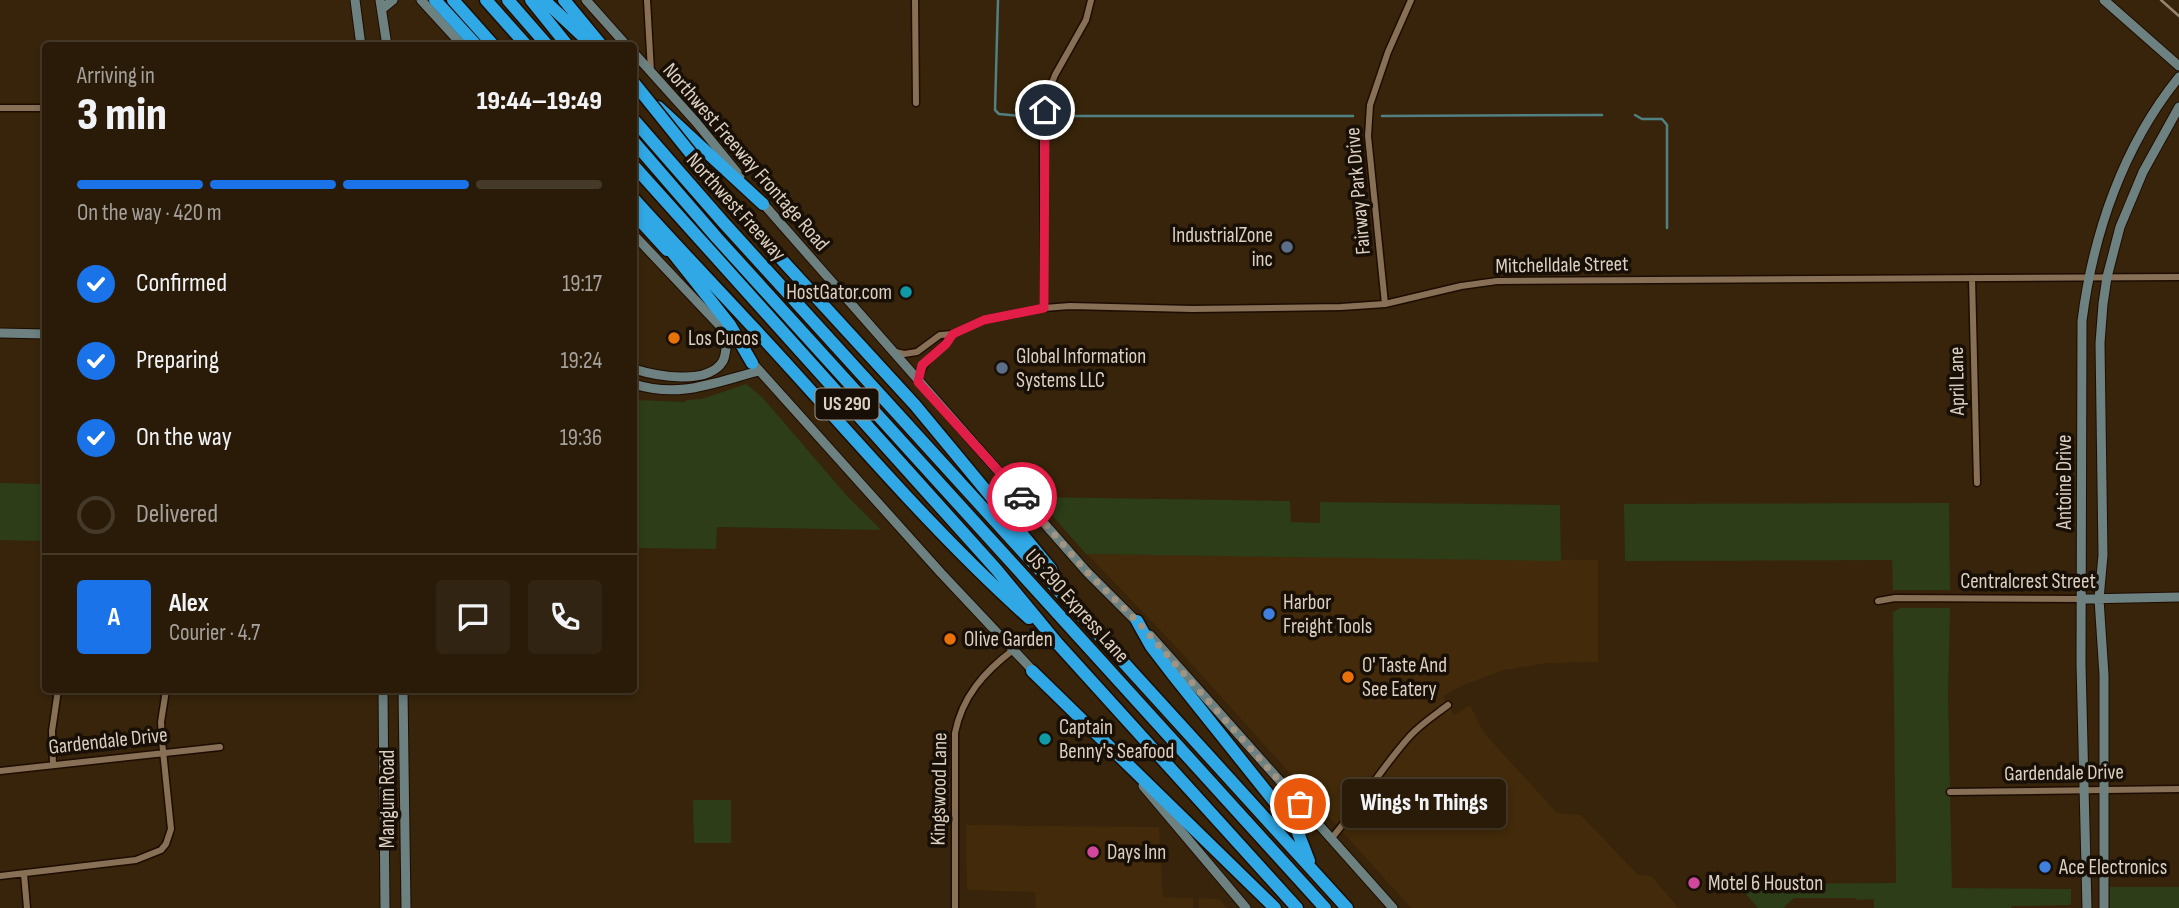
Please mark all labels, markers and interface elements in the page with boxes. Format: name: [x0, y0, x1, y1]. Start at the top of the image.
street label: Northwest Freeway Frontage Road: [658, 58, 834, 256]
text: Arriving in: [77, 62, 155, 90]
pin: [1015, 80, 1075, 140]
text: 19:44–19:49: [477, 86, 602, 117]
text: 3 min: [77, 88, 167, 143]
icon: home: [1026, 91, 1064, 129]
street label: Fairway Park Drive: [1340, 126, 1376, 256]
street label: Northwest Freeway: [681, 148, 791, 266]
text: On the way · 420 m: [77, 199, 221, 227]
place label: IndustrialZone inc: [1172, 223, 1273, 272]
marker: IndustrialZone inc: [1279, 239, 1295, 255]
street label: Mitchelldale Street: [1495, 251, 1629, 279]
icon: check: [77, 265, 115, 303]
text: Confirmed: [136, 268, 227, 299]
text: 19:17: [562, 270, 602, 298]
place label: HostGator.com: [786, 280, 892, 305]
marker: HostGator.com: [898, 284, 914, 300]
place label: Los Cucos: [688, 326, 759, 351]
marker: Los Cucos: [666, 330, 682, 346]
icon: check: [77, 342, 115, 380]
place label: Global Information Systems LLC: [1016, 344, 1146, 393]
text: Preparing: [136, 345, 219, 376]
text: 19:24: [560, 347, 602, 375]
street label: April Lane: [1944, 347, 1970, 416]
marker: Global Information Systems LLC: [994, 360, 1010, 376]
road number: US 290: [816, 388, 878, 420]
icon: check: [77, 419, 115, 457]
text: On the way: [136, 422, 232, 453]
text: 19:36: [560, 424, 602, 452]
street label: Antoine Drive: [2052, 435, 2077, 530]
courier: [987, 462, 1057, 532]
icon: car: [1003, 478, 1041, 516]
text: Delivered: [136, 499, 218, 530]
street label: US 290 Express Lane: [1019, 544, 1135, 668]
street label: Centralcrest Street: [1960, 569, 2096, 594]
button: chat: [436, 580, 510, 654]
button: phone: [528, 580, 602, 654]
text: Alex: [169, 588, 209, 619]
place label: Harbor Freight Tools: [1283, 590, 1372, 639]
text: A: [108, 602, 120, 633]
marker: Harbor Freight Tools: [1261, 606, 1277, 622]
text: Courier · 4.7: [169, 619, 260, 647]
place label: Olive Garden: [964, 627, 1053, 652]
marker: Olive Garden: [942, 631, 958, 647]
place label: O' Taste And See Eatery: [1362, 653, 1447, 702]
marker: O' Taste And See Eatery: [1340, 669, 1356, 685]
place label: Captain Benny's Seafood: [1059, 715, 1174, 764]
street label: Gardendale Drive: [47, 722, 169, 760]
marker: Captain Benny's Seafood: [1037, 731, 1053, 747]
street label: Kingswood Lane: [926, 732, 952, 846]
street label: Mangum Road: [375, 750, 400, 848]
street label: Gardendale Drive: [2004, 759, 2124, 787]
pin: [1270, 774, 1330, 834]
callout: Wings 'n Things: [1342, 780, 1506, 828]
icon: bag: [1281, 785, 1319, 823]
text: Wings 'n Things: [1360, 789, 1488, 817]
place label: Days Inn: [1107, 840, 1166, 865]
marker: Days Inn: [1085, 844, 1101, 860]
place label: Ace Electronics: [2058, 855, 2167, 880]
marker: Ace Electronics: [2037, 859, 2053, 875]
place label: Motel 6 Houston: [1708, 871, 1823, 896]
marker: Motel 6 Houston: [1686, 875, 1702, 891]

